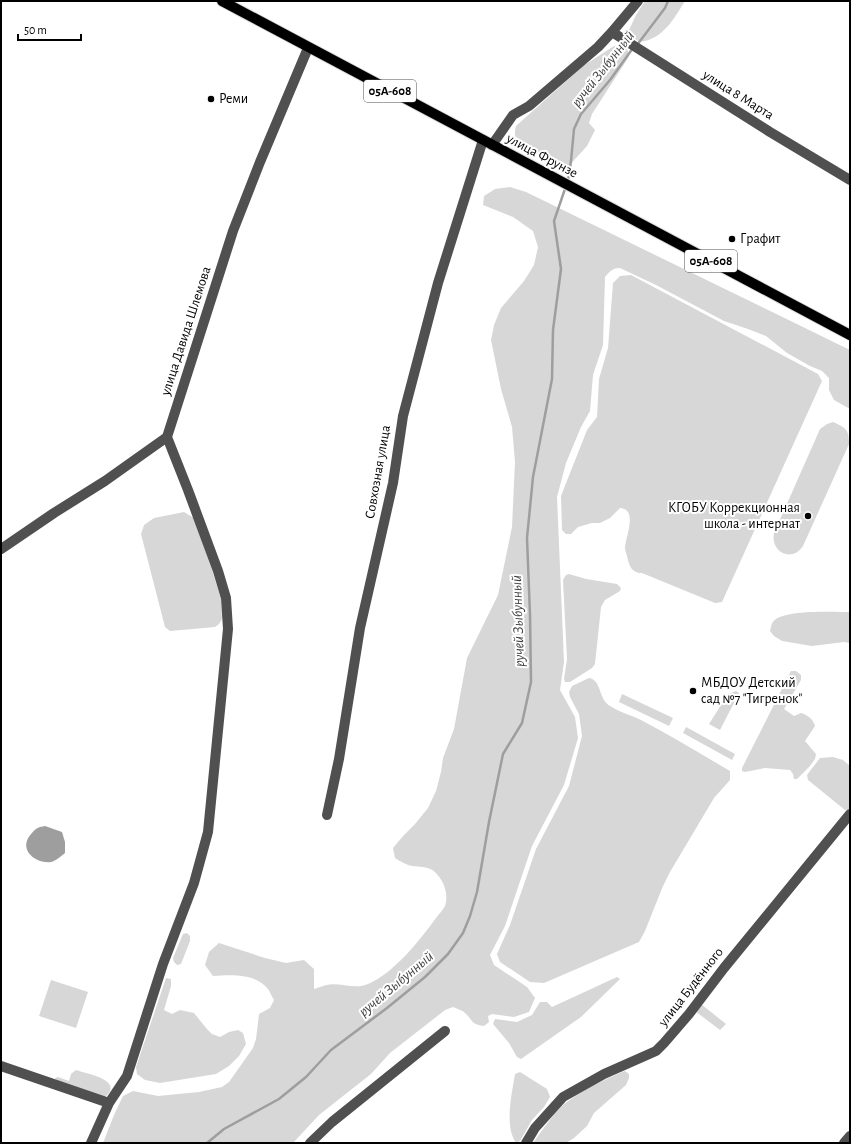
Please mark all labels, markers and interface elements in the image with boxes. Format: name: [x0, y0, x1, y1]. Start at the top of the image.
scale bar: [18, 16, 81, 42]
text: 50 m: [24, 24, 47, 36]
water label: ручей Зыбунный: [569, 28, 637, 110]
street label: улица 8 Марта: [699, 67, 776, 123]
road number: 05А-608: [364, 80, 416, 102]
place label: Реми: [219, 92, 248, 106]
marker: Реми: [206, 94, 216, 104]
street label: улица Фрунзе: [503, 131, 580, 181]
place label: Графит: [740, 232, 781, 246]
marker: Графит: [727, 234, 737, 244]
road number: 05А-608: [685, 250, 737, 272]
street label: улица Давида Шлемова: [158, 264, 214, 398]
street label: Совхозная улица: [363, 424, 393, 520]
place label: КГОБУ Коррекционная школа - интернат: [668, 501, 801, 531]
marker: КГОБУ Коррекционная школа - интернат: [803, 511, 813, 521]
water label: ручей Зыбунный: [509, 575, 527, 667]
place label: МБДОУ Детский сад №7 "Тигренок": [701, 676, 802, 706]
marker: МБДОУ Детский сад №7 "Тигренок": [688, 686, 698, 696]
street label: улица Будённого: [655, 945, 726, 1030]
water label: ручей Зыбунный: [356, 949, 436, 1019]

